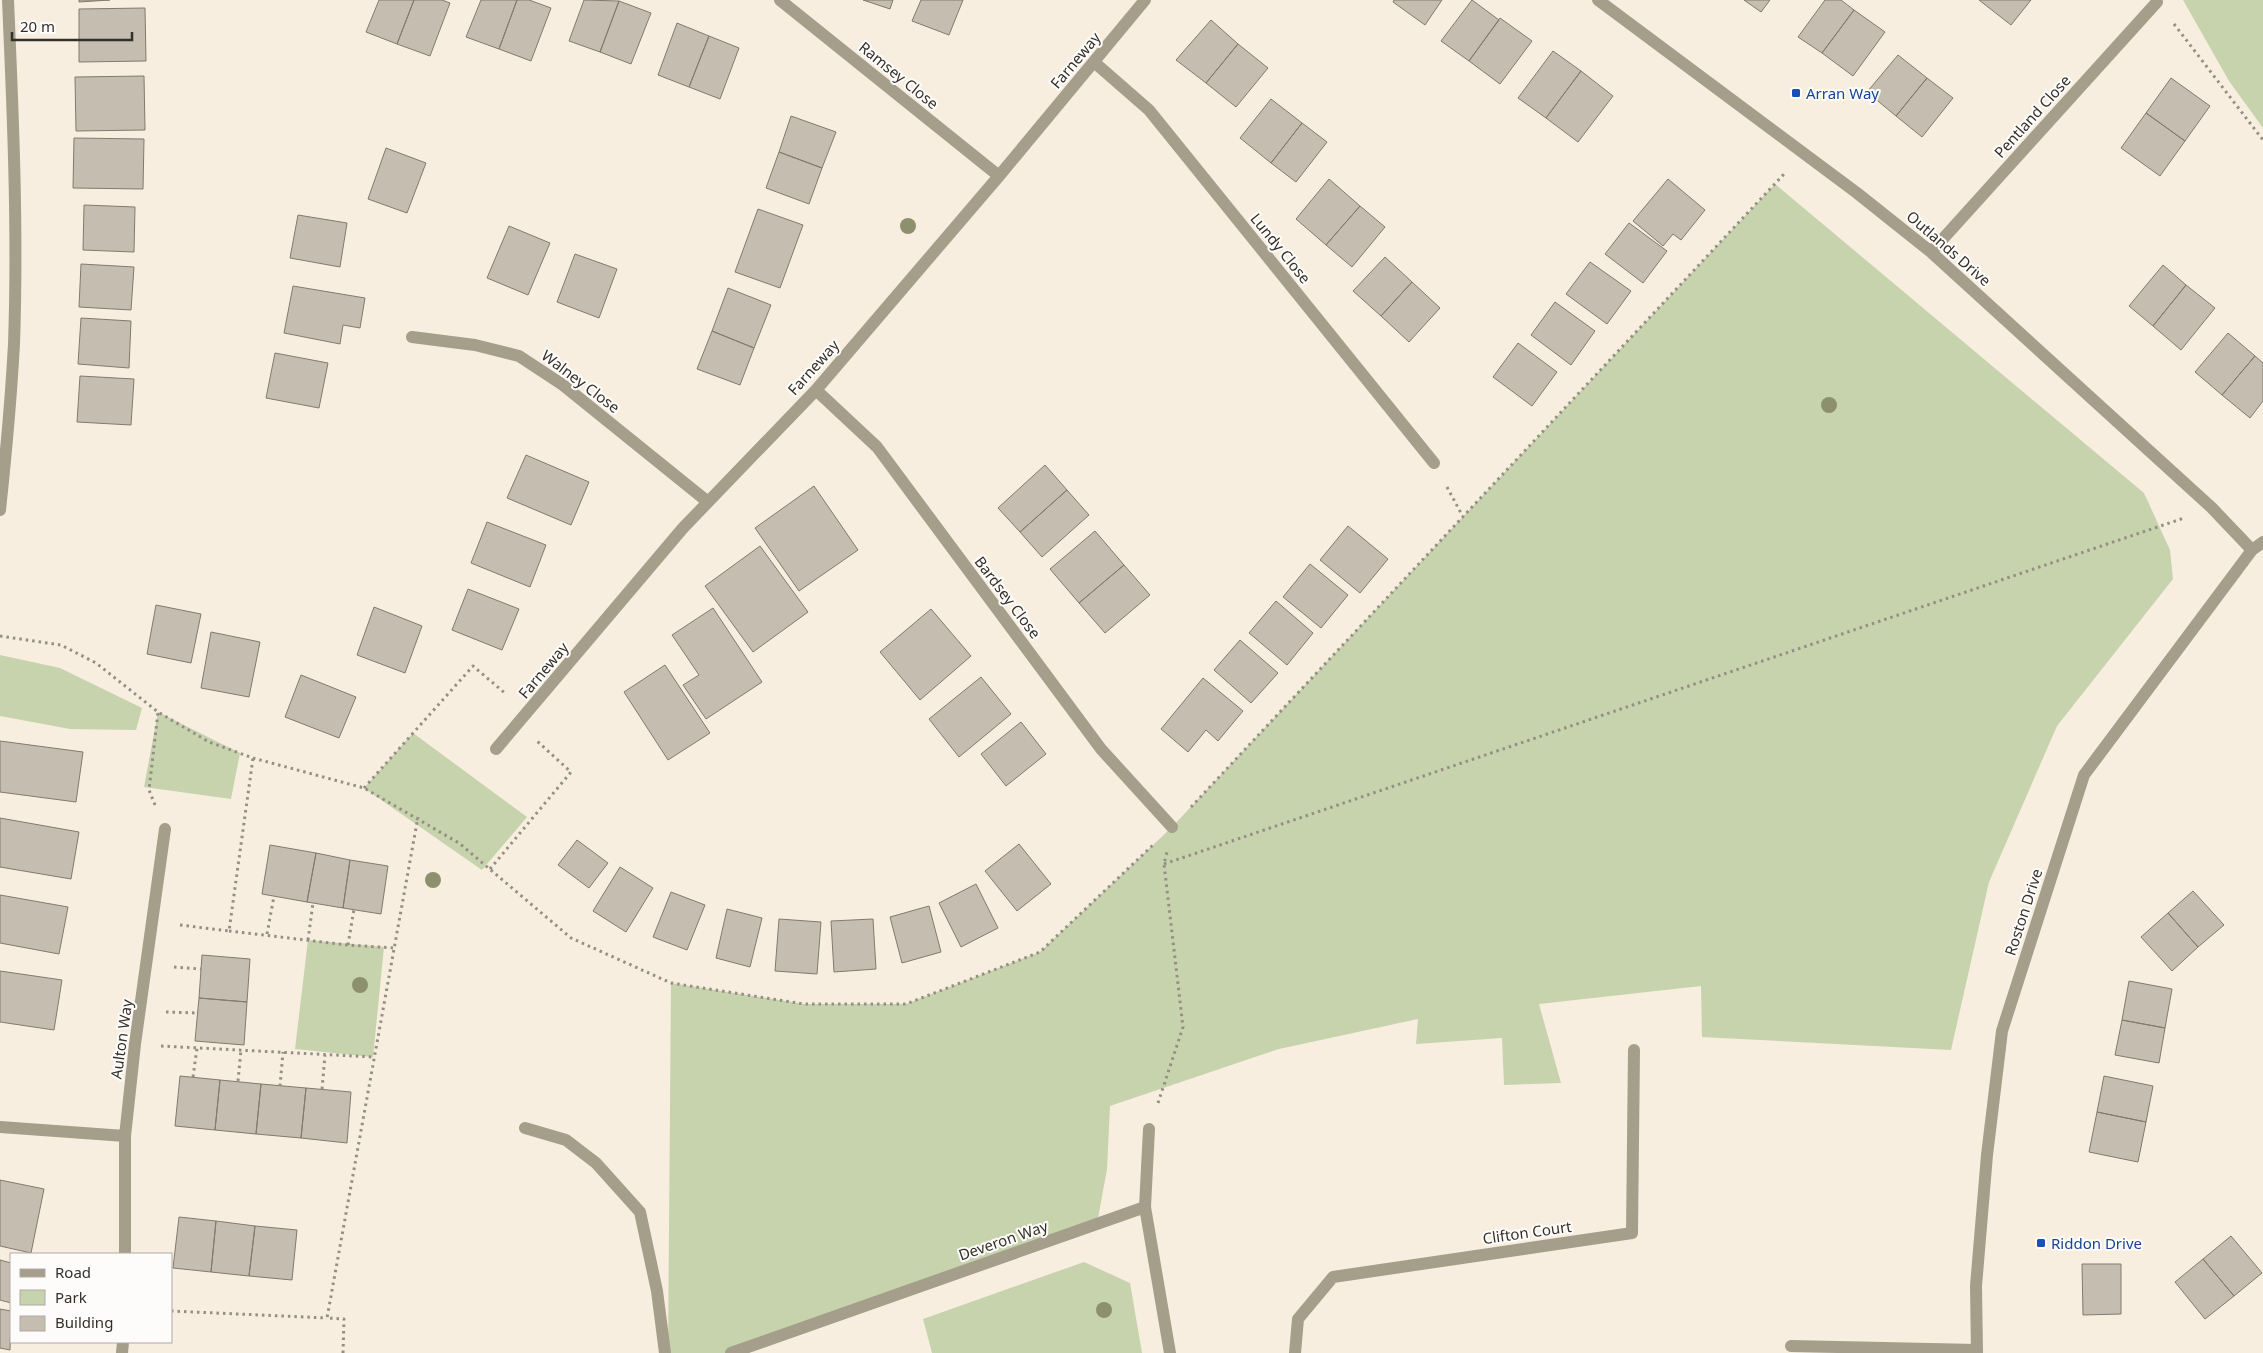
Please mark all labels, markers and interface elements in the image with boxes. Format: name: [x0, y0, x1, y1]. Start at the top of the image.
scale bar: [12, 10, 132, 42]
text: 20 m: [20, 16, 55, 36]
street label: Farneway: [1046, 27, 1105, 92]
street label: Ramsey Close: [855, 37, 943, 113]
street label: Pentland Close: [1989, 70, 2075, 162]
place label: Arran Way: [1806, 83, 1879, 103]
marker: Arran Way: [1790, 87, 1802, 99]
street label: Outlands Drive: [1903, 206, 1995, 290]
street label: Lundy Close: [1246, 209, 1316, 287]
street label: Farneway: [783, 335, 843, 399]
street label: Walney Close: [538, 345, 624, 417]
street label: Bardsey Close: [970, 552, 1046, 642]
street label: Farneway: [514, 637, 573, 702]
street label: Roston Drive: [2000, 866, 2046, 958]
street label: Aulton Way: [106, 998, 137, 1080]
street label: Deveron Way: [956, 1215, 1051, 1265]
street label: Clifton Court: [1481, 1216, 1573, 1248]
place label: Riddon Drive: [2051, 1233, 2142, 1253]
marker: Riddon Drive: [2035, 1237, 2047, 1249]
legend: [10, 1253, 172, 1343]
text: Road: [55, 1262, 91, 1282]
text: Park: [55, 1287, 87, 1307]
text: Building: [55, 1312, 113, 1332]

